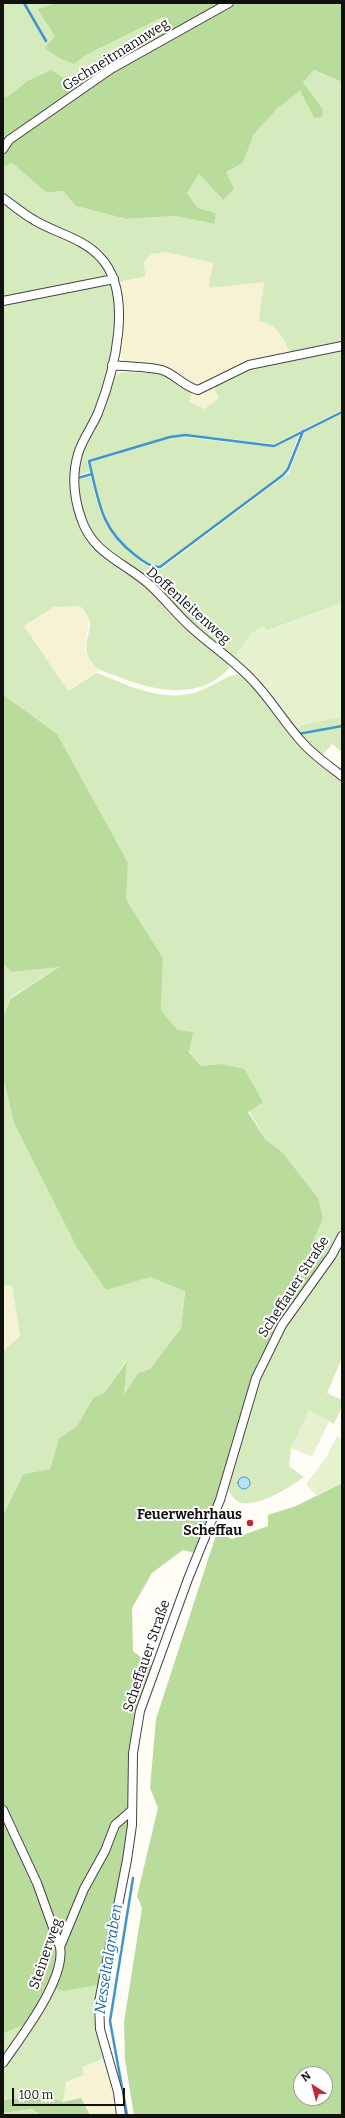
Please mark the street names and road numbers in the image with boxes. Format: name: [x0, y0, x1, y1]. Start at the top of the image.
street label: Gschneitmannweg: [59, 15, 173, 95]
street label: Doffenleitenweg: [143, 564, 233, 648]
street label: Scheffauer Straße: [255, 1233, 333, 1341]
street label: Scheffauer Straße: [120, 1598, 174, 1714]
street label: Steinerweg: [26, 1916, 66, 1992]

